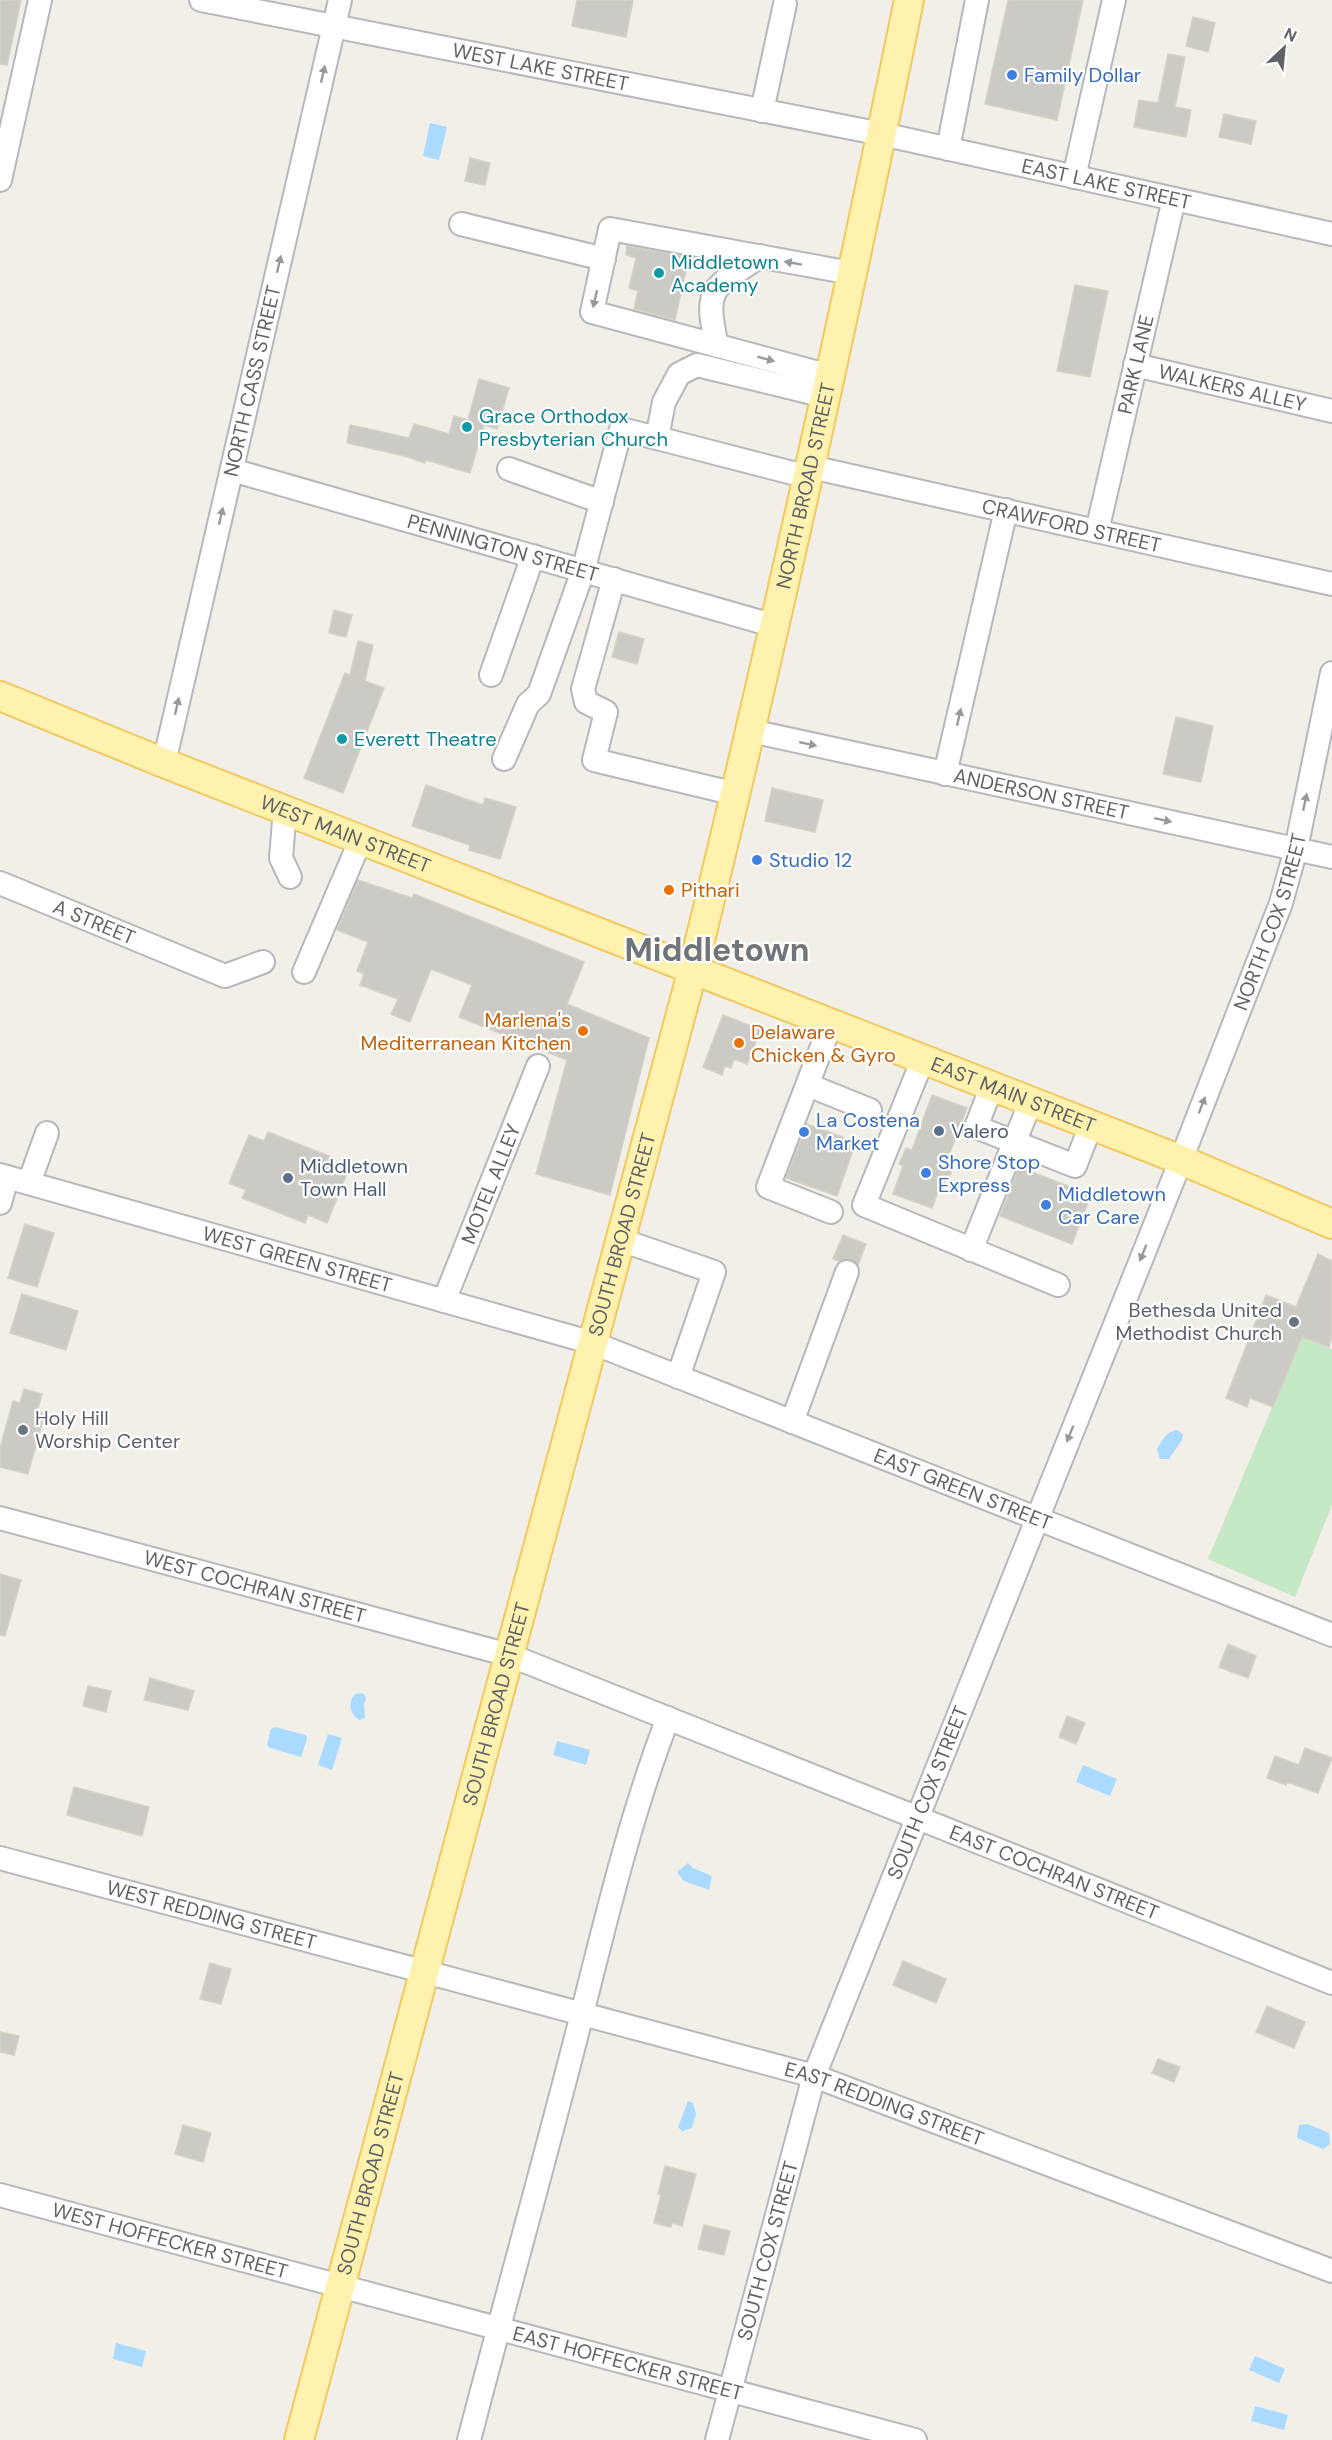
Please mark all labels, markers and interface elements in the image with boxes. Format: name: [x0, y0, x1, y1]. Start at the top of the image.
north arrow: [1254, 18, 1314, 78]
text: N: [1281, 23, 1300, 47]
street label: WEST LAKE STREET: [450, 37, 631, 97]
place label: Family Dollar: [1024, 62, 1141, 88]
one-way arrow: [319, 64, 328, 83]
marker: Family Dollar: [1005, 68, 1019, 82]
street label: EAST LAKE STREET: [1019, 152, 1194, 215]
place label: Middletown Academy: [671, 249, 779, 298]
one-way arrow: [275, 254, 284, 273]
one-way arrow: [784, 258, 803, 267]
marker: Middletown Academy: [652, 266, 666, 280]
street label: NORTH CASS STREET: [217, 283, 287, 479]
one-way arrow: [589, 289, 599, 308]
street label: PARK LANE: [1112, 312, 1160, 417]
one-way arrow: [758, 355, 776, 364]
street label: WALKERS ALLEY: [1156, 358, 1309, 418]
street label: NORTH BROAD STREET: [770, 380, 841, 591]
place label: Grace Orthodox Presbyterian Church: [479, 403, 668, 452]
marker: Grace Orthodox Presbyterian Church: [460, 420, 474, 434]
street label: CRAWFORD STREET: [979, 493, 1164, 558]
one-way arrow: [217, 506, 226, 525]
street label: PENNINGTON STREET: [404, 508, 602, 588]
one-way arrow: [173, 696, 182, 715]
one-way arrow: [954, 708, 964, 727]
place label: Everett Theatre: [354, 726, 497, 752]
marker: Everett Theatre: [335, 732, 349, 746]
one-way arrow: [799, 740, 818, 749]
street label: ANDERSON STREET: [951, 762, 1131, 826]
street label: WEST MAIN STREET: [257, 789, 434, 879]
one-way arrow: [1301, 792, 1310, 811]
one-way arrow: [1154, 816, 1172, 826]
street label: NORTH COX STREET: [1227, 831, 1312, 1014]
place label: Studio 12: [769, 847, 852, 873]
marker: Studio 12: [750, 853, 764, 867]
place label: Pithari: [681, 877, 740, 903]
marker: Pithari: [662, 883, 676, 897]
street label: A STREET: [49, 893, 139, 951]
district label: Middletown: [624, 929, 810, 971]
place label: Marlena's Mediterranean Kitchen: [361, 1007, 571, 1056]
place label: Delaware Chicken & Gyro: [751, 1019, 896, 1068]
marker: Marlena's Mediterranean Kitchen: [576, 1024, 590, 1038]
marker: Delaware Chicken & Gyro: [732, 1036, 746, 1050]
street label: EAST MAIN STREET: [927, 1051, 1099, 1138]
one-way arrow: [1197, 1096, 1207, 1114]
place label: La Costena Market: [816, 1107, 920, 1156]
place label: Valero: [951, 1118, 1009, 1144]
street label: MOTEL ALLEY: [455, 1120, 527, 1248]
marker: Valero: [932, 1124, 946, 1138]
marker: La Costena Market: [797, 1125, 811, 1139]
street label: SOUTH BROAD STREET: [582, 1130, 662, 1339]
place label: Shore Stop Express: [938, 1149, 1040, 1198]
place label: Middletown Town Hall: [300, 1153, 408, 1202]
marker: Shore Stop Express: [919, 1166, 933, 1180]
marker: Middletown Town Hall: [281, 1171, 295, 1185]
place label: Middletown Car Care: [1058, 1181, 1166, 1230]
marker: Middletown Car Care: [1039, 1198, 1053, 1212]
street label: WEST GREEN STREET: [200, 1220, 395, 1298]
one-way arrow: [1138, 1244, 1147, 1262]
place label: Bethesda United Methodist Church: [1116, 1297, 1282, 1346]
marker: Bethesda United Methodist Church: [1287, 1315, 1301, 1329]
place label: Holy Hill Worship Center: [35, 1405, 180, 1454]
marker: Holy Hill Worship Center: [16, 1423, 30, 1437]
one-way arrow: [1065, 1425, 1074, 1443]
street label: EAST GREEN STREET: [870, 1442, 1056, 1536]
street label: WEST COCHRAN STREET: [141, 1544, 369, 1629]
street label: SOUTH BROAD STREET: [456, 1599, 536, 1808]
street label: SOUTH COX STREET: [881, 1702, 974, 1883]
street label: EAST COCHRAN STREET: [946, 1819, 1162, 1926]
street label: WEST REDDING STREET: [104, 1874, 319, 1955]
street label: EAST REDDING STREET: [782, 2056, 988, 2152]
street label: SOUTH BROAD STREET: [331, 2069, 410, 2278]
street label: SOUTH COX STREET: [731, 2158, 804, 2343]
street label: WEST HOFFECKER STREET: [49, 2197, 291, 2285]
street label: EAST HOFFECKER STREET: [510, 2320, 746, 2406]

